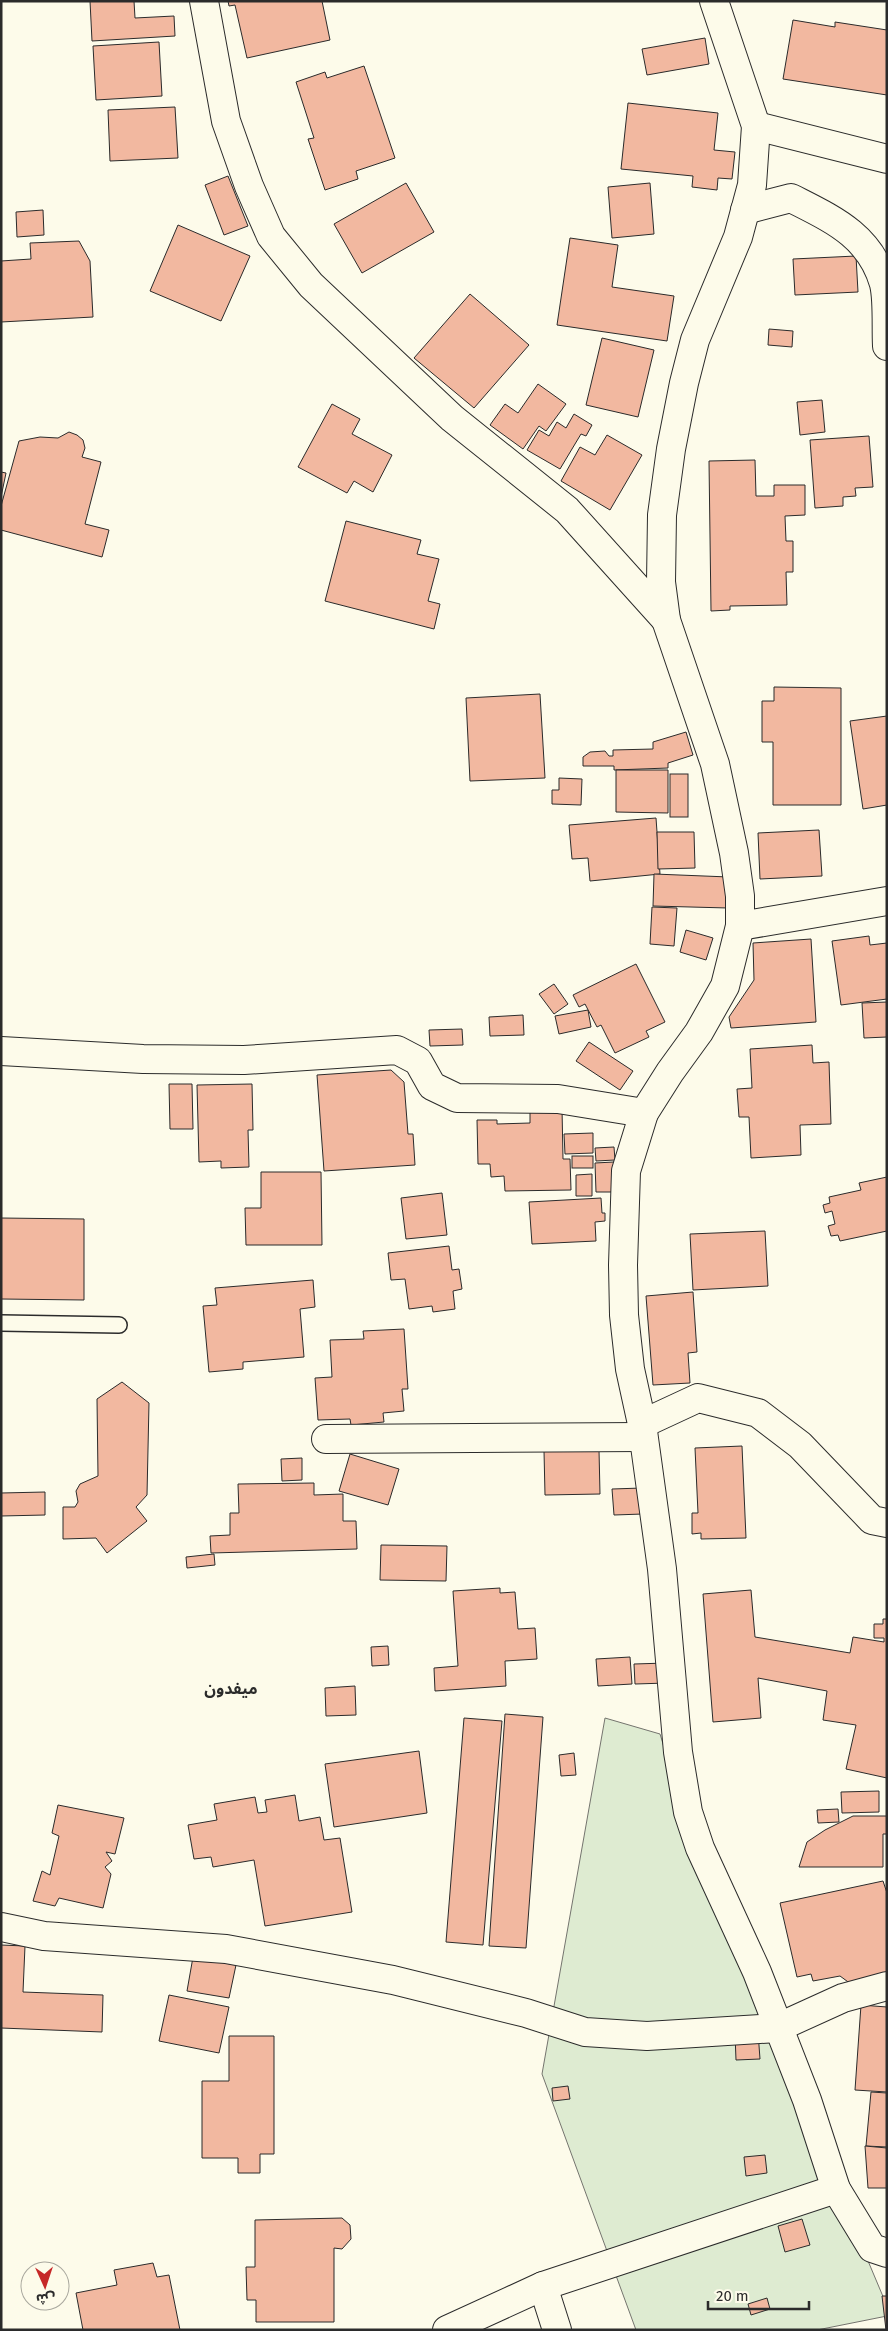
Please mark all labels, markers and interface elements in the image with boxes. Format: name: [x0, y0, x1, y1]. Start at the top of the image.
district label: ميفدون: [204, 1679, 258, 1698]
north arrow: [20, 2261, 70, 2311]
scale bar: [708, 2278, 809, 2310]
text: 20 m: [716, 2287, 749, 2305]
text: ش: [36, 2289, 56, 2307]

